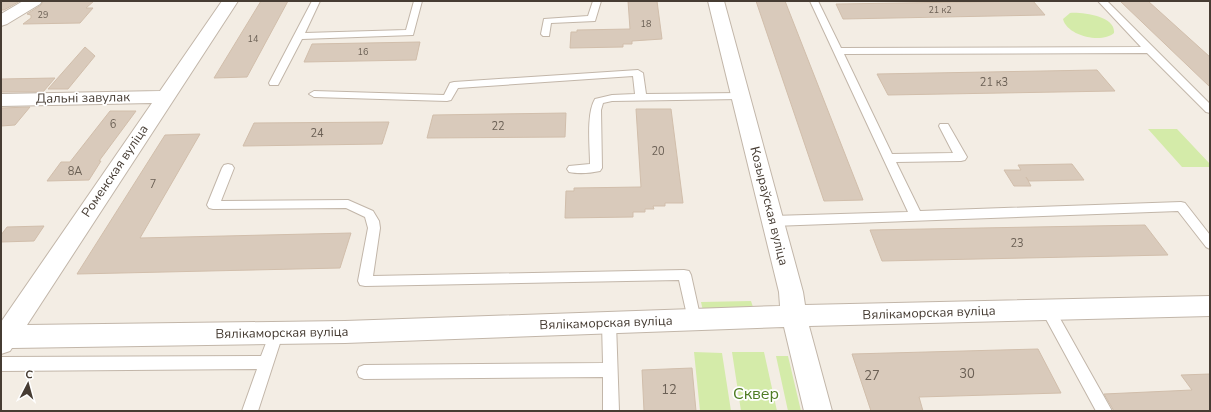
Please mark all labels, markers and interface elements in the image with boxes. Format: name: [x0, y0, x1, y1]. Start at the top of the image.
house number: 21 к2: [928, 4, 952, 16]
house number: 29: [38, 9, 48, 21]
house number: 18: [641, 18, 651, 30]
house number: 14: [248, 33, 259, 45]
house number: 16: [358, 46, 368, 58]
house number: 21 к3: [980, 75, 1008, 90]
street label: Дальні завулак: [36, 88, 130, 108]
house number: 6: [110, 117, 117, 132]
house number: 22: [491, 119, 505, 134]
street label: Роменская вуліца: [77, 121, 153, 221]
house number: 24: [310, 126, 324, 141]
house number: 20: [651, 144, 665, 159]
street label: Козыраўская вуліца: [745, 144, 793, 268]
house number: 8А: [68, 164, 82, 179]
house number: 7: [150, 177, 156, 192]
house number: 23: [1010, 236, 1024, 251]
street label: Вялікаморская вуліца: [862, 302, 996, 324]
street label: Вялікаморская вуліца: [539, 312, 673, 334]
street label: Вялікаморская вуліца: [215, 323, 349, 343]
north arrow: [8, 364, 48, 404]
house number: 30: [959, 365, 975, 383]
text: С: [24, 367, 34, 382]
house number: 27: [864, 367, 880, 385]
house number: 12: [661, 381, 677, 399]
park label: Сквер: [733, 383, 779, 405]

